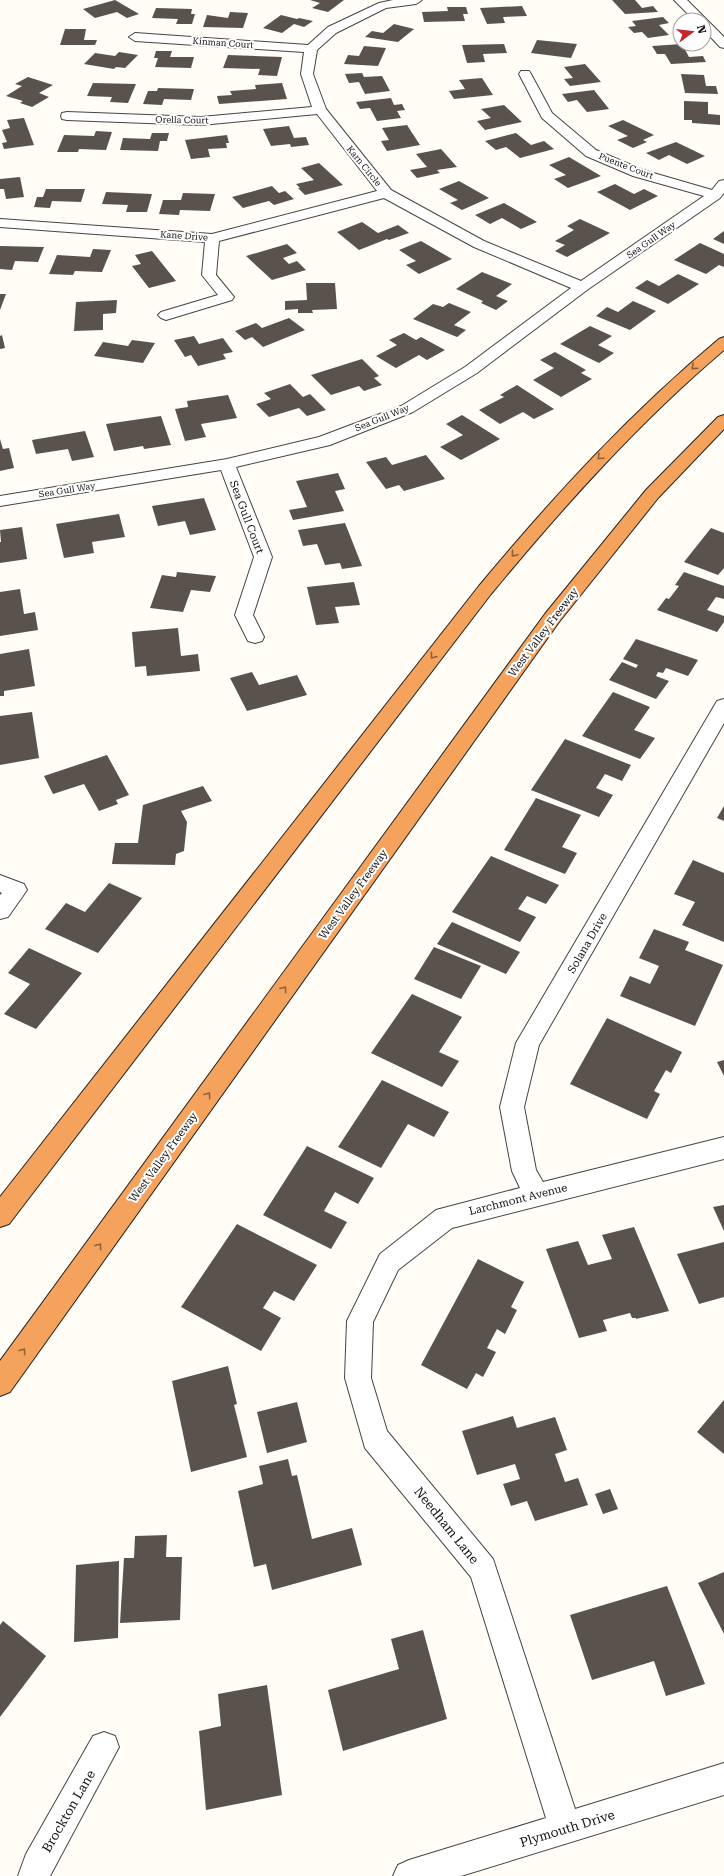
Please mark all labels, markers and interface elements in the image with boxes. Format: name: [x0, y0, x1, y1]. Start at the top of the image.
north arrow: [672, 12, 712, 52]
text: N: [694, 24, 709, 36]
street label: Kinman Court: [192, 36, 255, 50]
street label: Orella Court: [155, 115, 209, 125]
street label: Karn Circle: [345, 144, 383, 188]
street label: Puente Court: [597, 151, 655, 181]
street label: Sea Gull Way: [625, 219, 678, 261]
street label: Kane Drive: [160, 229, 208, 243]
one-way arrow: [691, 362, 699, 369]
street label: Sea Gull Way: [354, 402, 411, 433]
one-way arrow: [598, 452, 605, 460]
street label: Sea Gull Court: [227, 479, 266, 556]
street label: Sea Gull Way: [38, 480, 97, 499]
one-way arrow: [512, 549, 519, 557]
street label: West Valley Freeway: [506, 585, 581, 679]
one-way arrow: [431, 651, 438, 658]
street label: West Valley Freeway: [316, 846, 391, 942]
street label: Solana Drive: [565, 911, 610, 976]
one-way arrow: [279, 987, 286, 994]
one-way arrow: [203, 1092, 210, 1099]
street label: West Valley Freeway: [126, 1109, 201, 1205]
street label: Larchmont Avenue: [468, 1181, 569, 1218]
one-way arrow: [94, 1243, 101, 1250]
one-way arrow: [18, 1349, 25, 1356]
street label: Needham Lane: [411, 1484, 482, 1567]
street label: Brockton Lane: [39, 1767, 98, 1855]
street label: Plymouth Drive: [518, 1807, 616, 1850]

